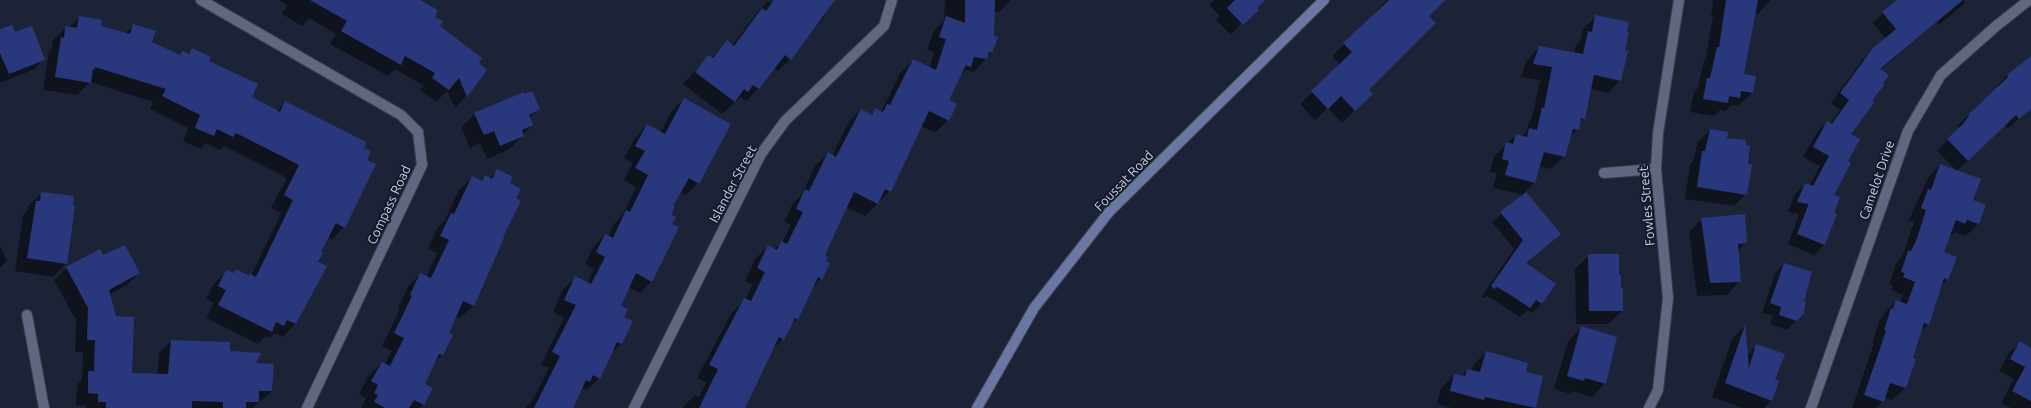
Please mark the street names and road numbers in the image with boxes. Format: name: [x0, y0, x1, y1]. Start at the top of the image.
street label: Camelot Drive: [1856, 138, 1898, 222]
street label: Islander Street: [706, 143, 760, 225]
street label: Foussat Road: [1091, 148, 1157, 214]
street label: Compass Road: [364, 163, 414, 247]
street label: Fowles Street: [1636, 165, 1658, 247]

